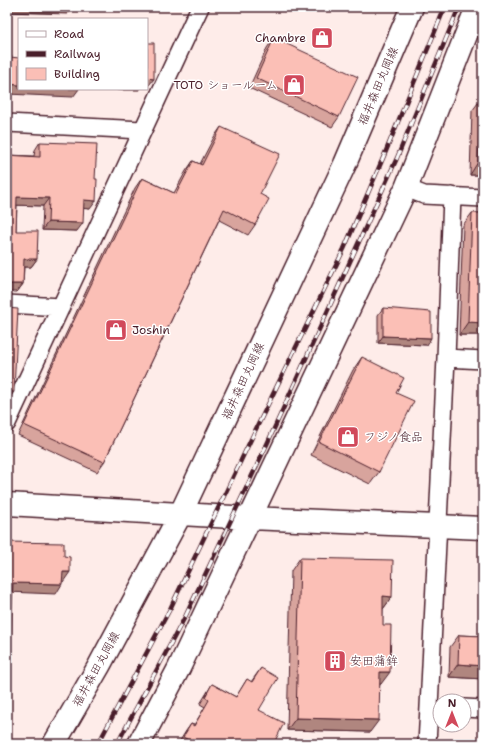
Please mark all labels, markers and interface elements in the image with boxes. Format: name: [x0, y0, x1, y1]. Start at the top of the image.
legend: [18, 18, 148, 90]
shop icon: Chambre: [309, 25, 335, 51]
text: Road: [54, 26, 85, 42]
place label: Chambre: [255, 30, 306, 46]
street label: 福井森田丸岡線: [354, 44, 402, 128]
text: Railway: [54, 46, 101, 62]
text: Building: [54, 66, 100, 82]
shop icon: TOTO ショールーム: [281, 72, 307, 98]
place label: TOTO ショールーム: [173, 77, 278, 93]
shop icon: Joshin: [103, 317, 129, 343]
place label: Joshin: [132, 322, 170, 338]
street label: 福井森田丸岡線: [218, 340, 268, 422]
shop icon: フジノ食品: [335, 424, 361, 450]
place label: フジノ食品: [364, 429, 423, 445]
street label: 福井森田丸岡線: [69, 628, 123, 710]
building icon: 安田蒲鉾: [322, 648, 348, 674]
place label: 安田蒲鉾: [350, 653, 398, 669]
north arrow: [432, 693, 472, 733]
text: N: [448, 696, 457, 711]

